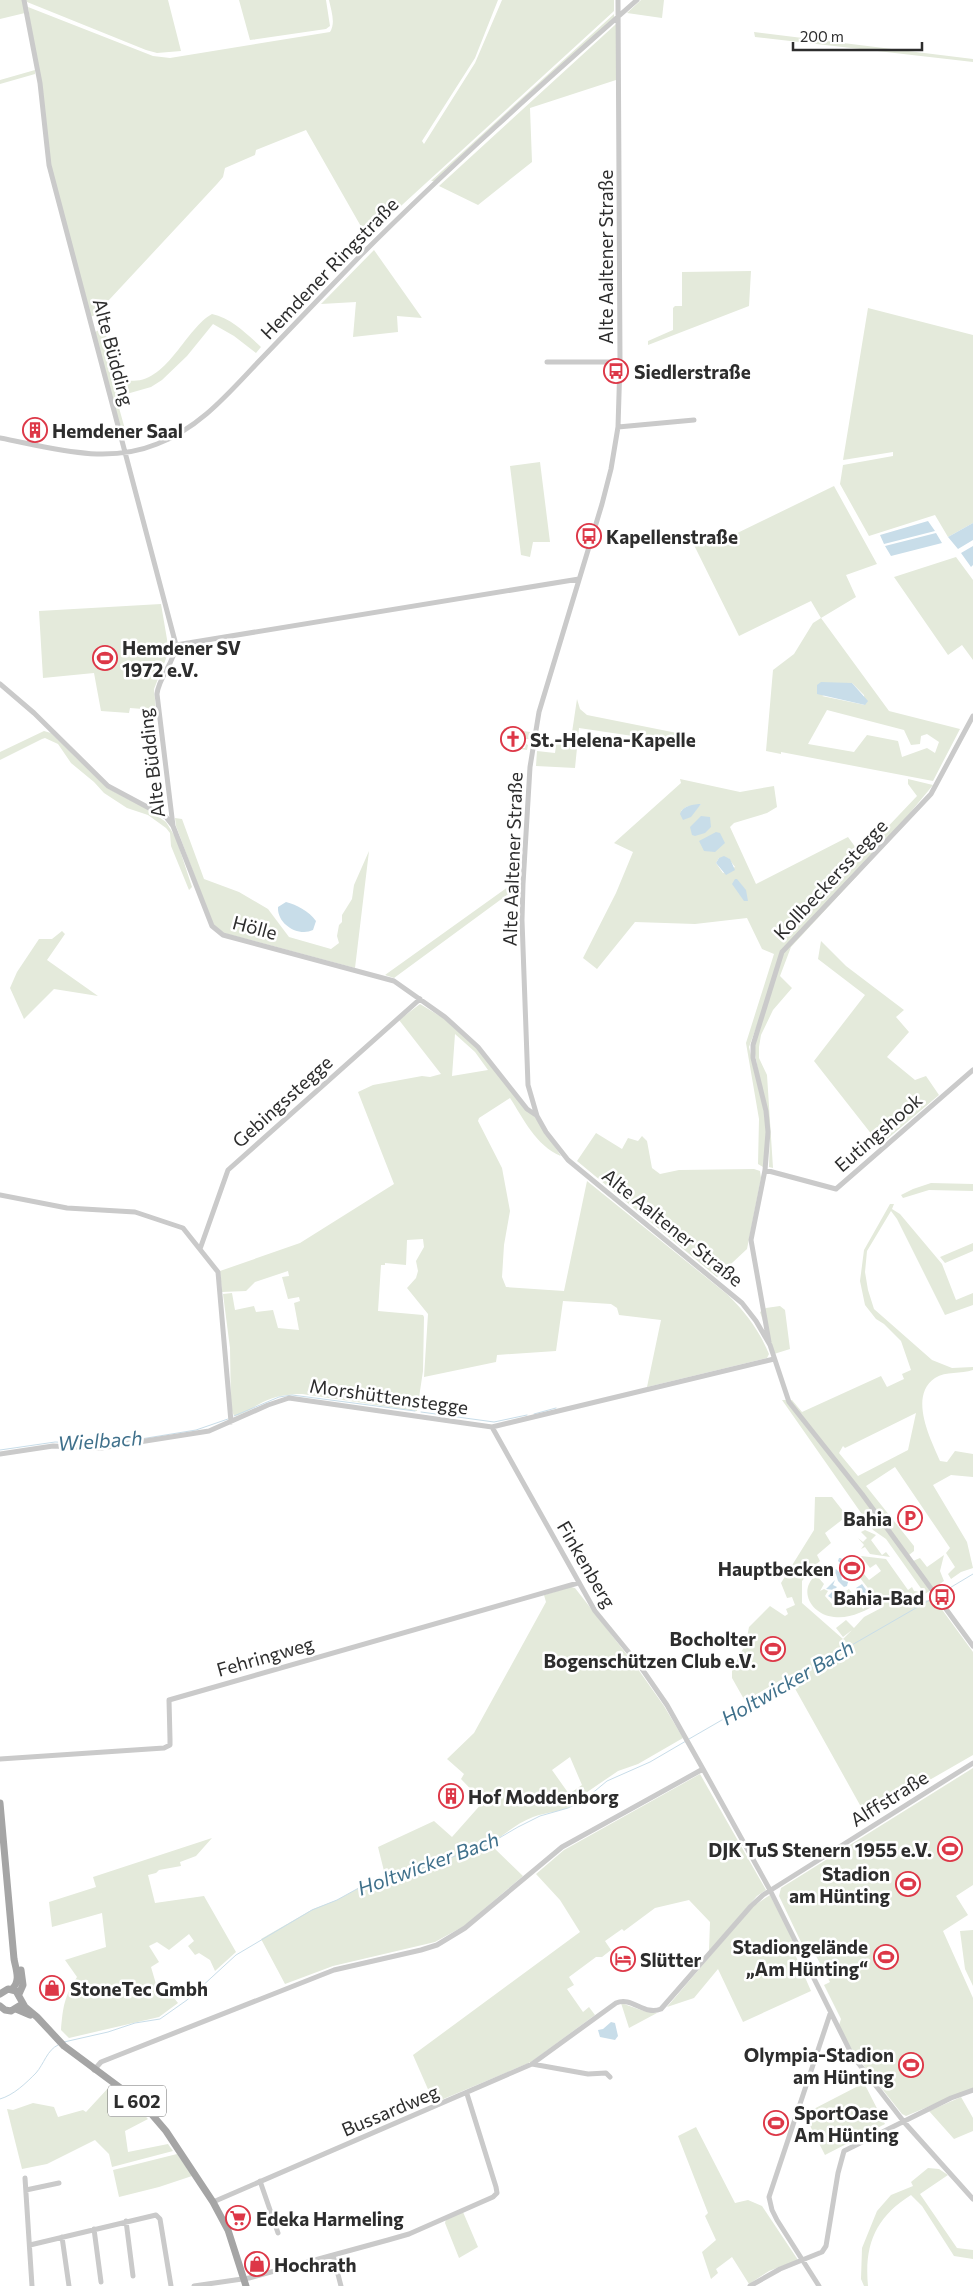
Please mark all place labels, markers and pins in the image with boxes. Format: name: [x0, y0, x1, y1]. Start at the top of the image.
bus stop icon: Siedlerstraße: [603, 358, 629, 384]
place label: Siedlerstraße: [634, 360, 751, 383]
building icon: Hemdener Saal: [22, 417, 48, 443]
place label: Hemdener Saal: [52, 419, 183, 442]
bus stop icon: Kapellenstraße: [576, 523, 602, 549]
place label: Kapellenstraße: [606, 525, 738, 548]
place label: Hemdener SV 1972 e.V.: [122, 636, 241, 681]
sports icon: Hemdener SV 1972 e.V.: [92, 645, 118, 671]
church icon: St.-Helena-Kapelle: [500, 726, 526, 752]
place label: St.-Helena-Kapelle: [530, 728, 696, 751]
parking icon: Bahia: [897, 1505, 923, 1531]
place label: Bahia: [843, 1507, 892, 1530]
sports icon: Hauptbecken: [839, 1555, 865, 1581]
place label: Hauptbecken: [718, 1557, 834, 1580]
bus stop icon: Bahia-Bad: [929, 1584, 955, 1610]
place label: Bahia-Bad: [833, 1586, 924, 1609]
place label: Bocholter Bogenschützen Club e.V.: [543, 1627, 756, 1672]
sports icon: Bocholter Bogenschützen Club e.V.: [760, 1636, 786, 1662]
building icon: Hof Moddenborg: [438, 1783, 464, 1809]
place label: Hof Moddenborg: [468, 1785, 619, 1808]
sports icon: DJK TuS Stenern 1955 e.V.: [937, 1836, 963, 1862]
place label: DJK TuS Stenern 1955 e.V.: [708, 1838, 932, 1861]
place label: Stadion am Hünting: [789, 1862, 891, 1907]
sports icon: Stadion am Hünting: [895, 1871, 921, 1897]
place label: Stadiongelände „Am Hünting“: [733, 1935, 868, 1980]
sports icon: Stadiongelände „Am Hünting“: [873, 1944, 899, 1970]
hotel icon: Slütter: [610, 1946, 636, 1972]
place label: Slütter: [640, 1948, 701, 1971]
shop icon: StoneTec Gmbh: [39, 1975, 65, 2001]
place label: StoneTec Gmbh: [70, 1977, 208, 2000]
place label: Olympia-Stadion am Hünting: [744, 2043, 895, 2088]
sports icon: Olympia-Stadion am Hünting: [898, 2052, 924, 2078]
place label: SportOase Am Hünting: [794, 2101, 899, 2146]
sports icon: SportOase Am Hünting: [763, 2110, 789, 2136]
supermarket icon: Edeka Harmeling: [225, 2205, 251, 2231]
place label: Edeka Harmeling: [256, 2207, 404, 2230]
shop icon: Hochrath: [244, 2251, 270, 2277]
place label: Hochrath: [274, 2253, 356, 2276]

